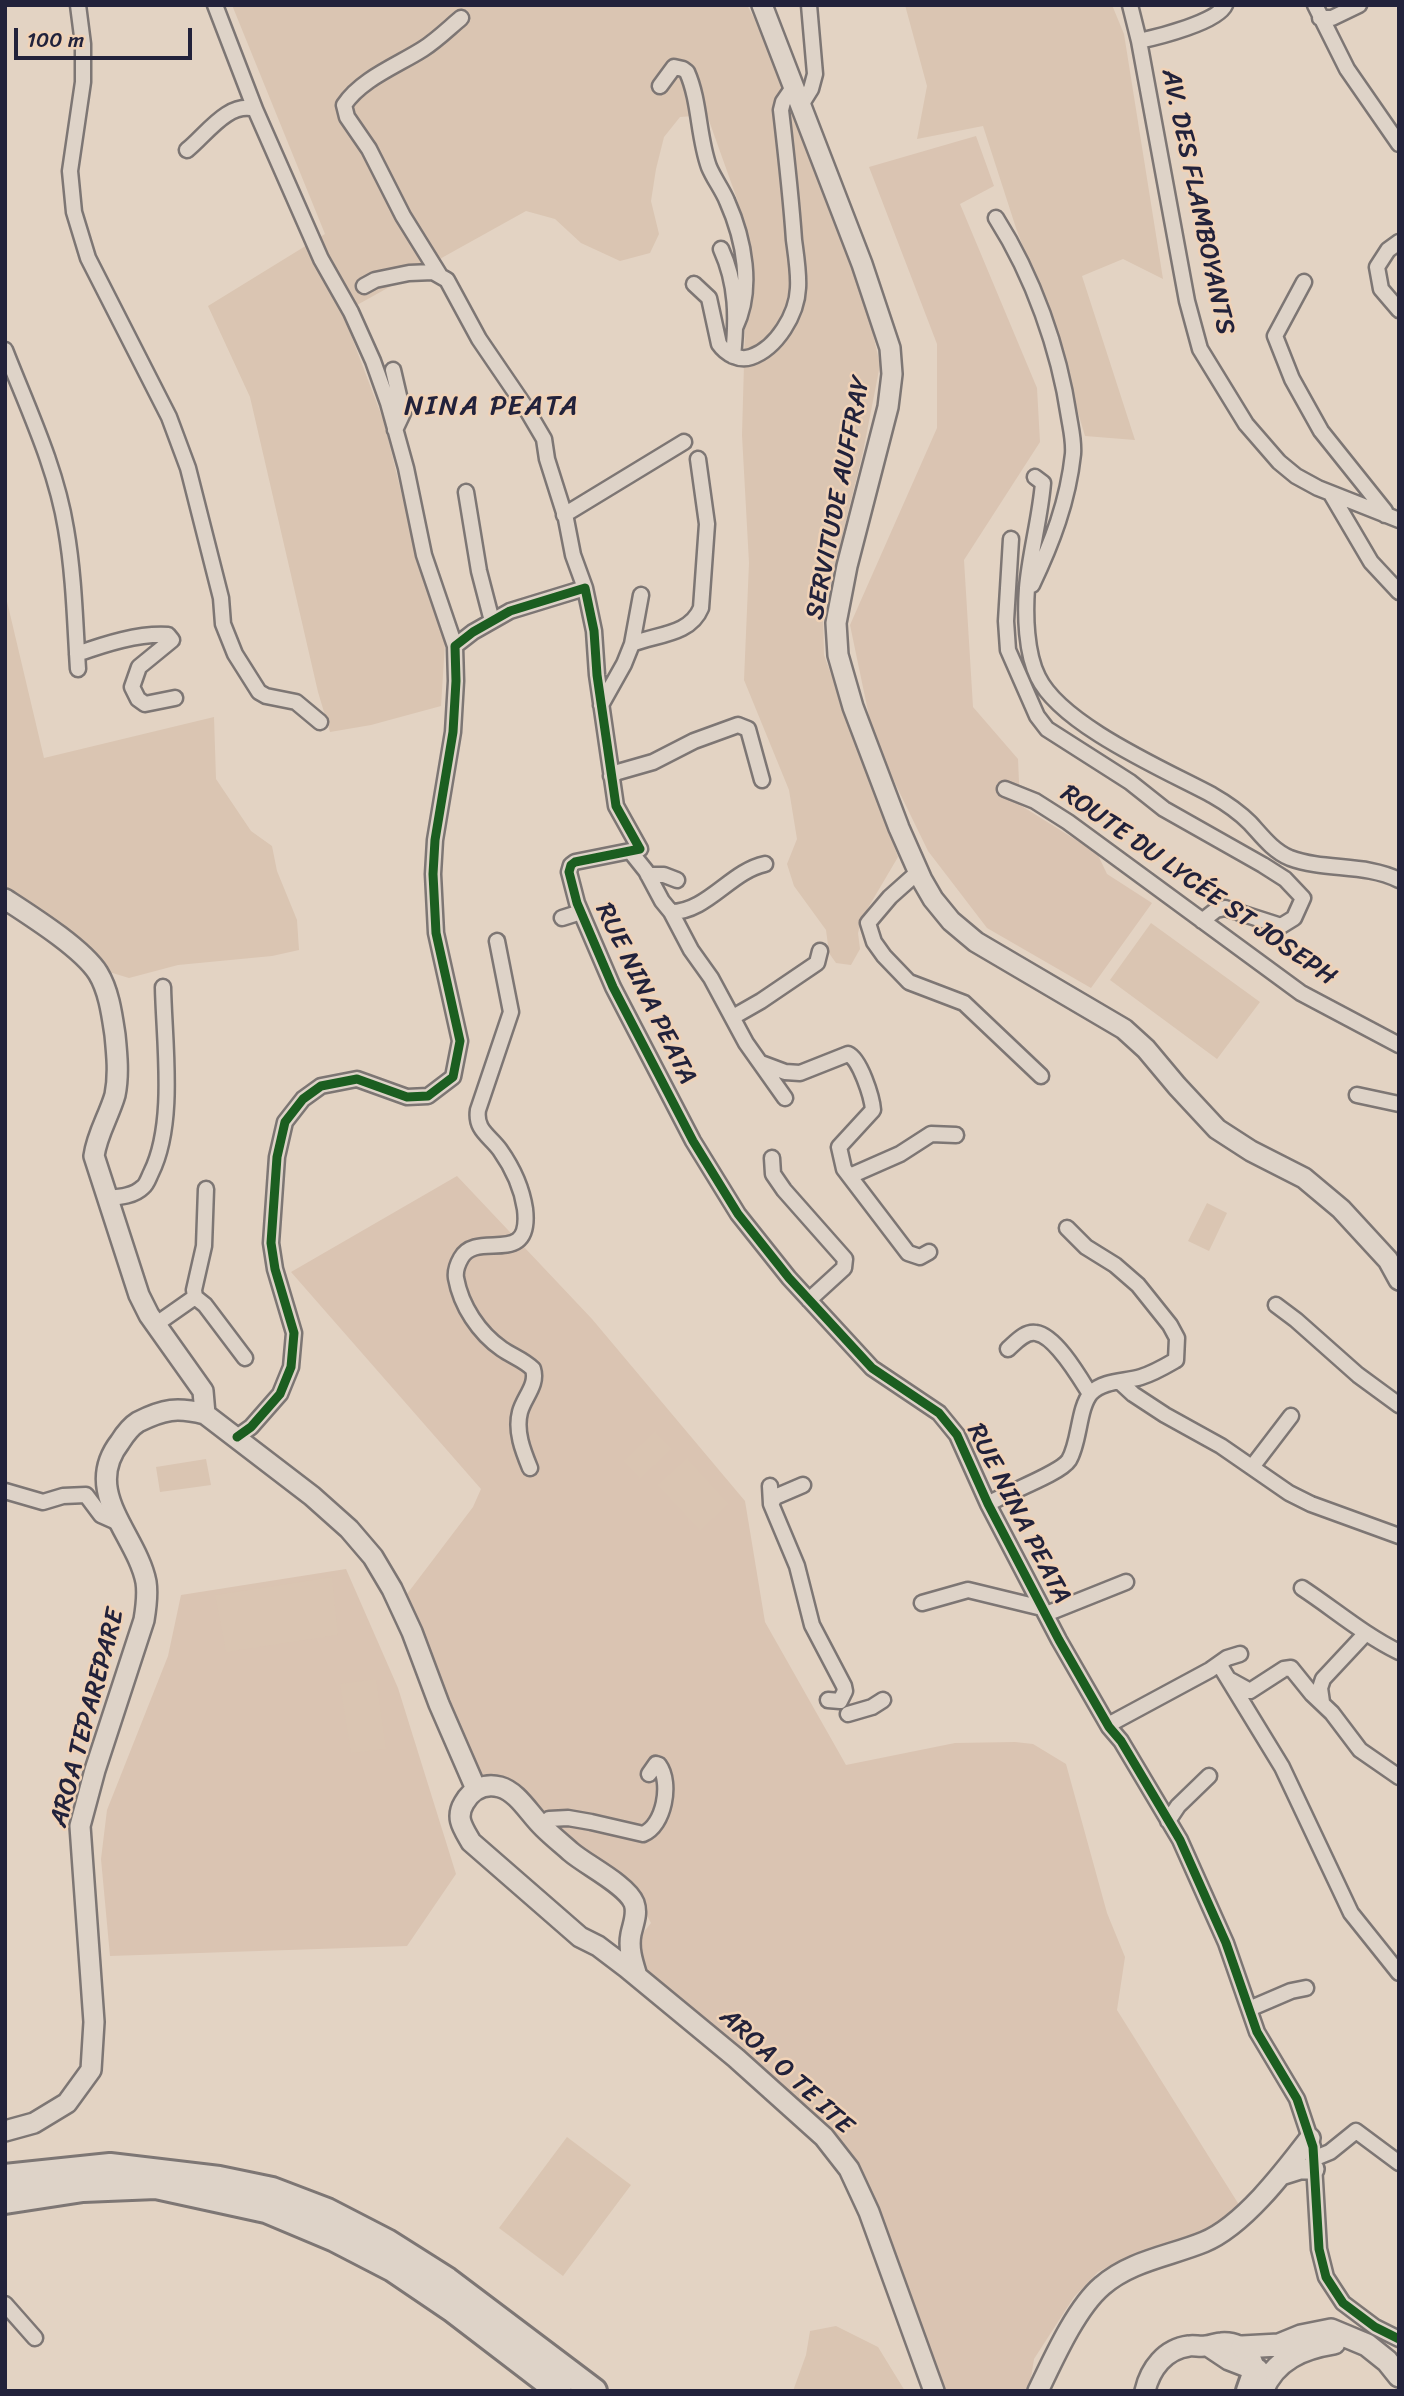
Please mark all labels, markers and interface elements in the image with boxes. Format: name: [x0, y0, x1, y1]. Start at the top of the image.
scale bar: [18, 14, 196, 58]
text: 100 m: [27, 21, 84, 59]
street label: AV. DES FLAMBOYANTS: [1154, 66, 1240, 338]
street label: SERVITUDE AUFFRAY: [800, 374, 878, 622]
district label: NINA PEATA: [406, 390, 578, 424]
street label: ROUTE DU LYCÉE ST JOSEPH: [1054, 779, 1342, 993]
street label: RUE NINA PEATA: [588, 898, 702, 1090]
street label: RUE NINA PEATA: [959, 1419, 1077, 1609]
street label: AROA TEPAREPARE: [44, 1605, 132, 1831]
street label: AROA O TE ITE: [713, 2002, 859, 2142]

